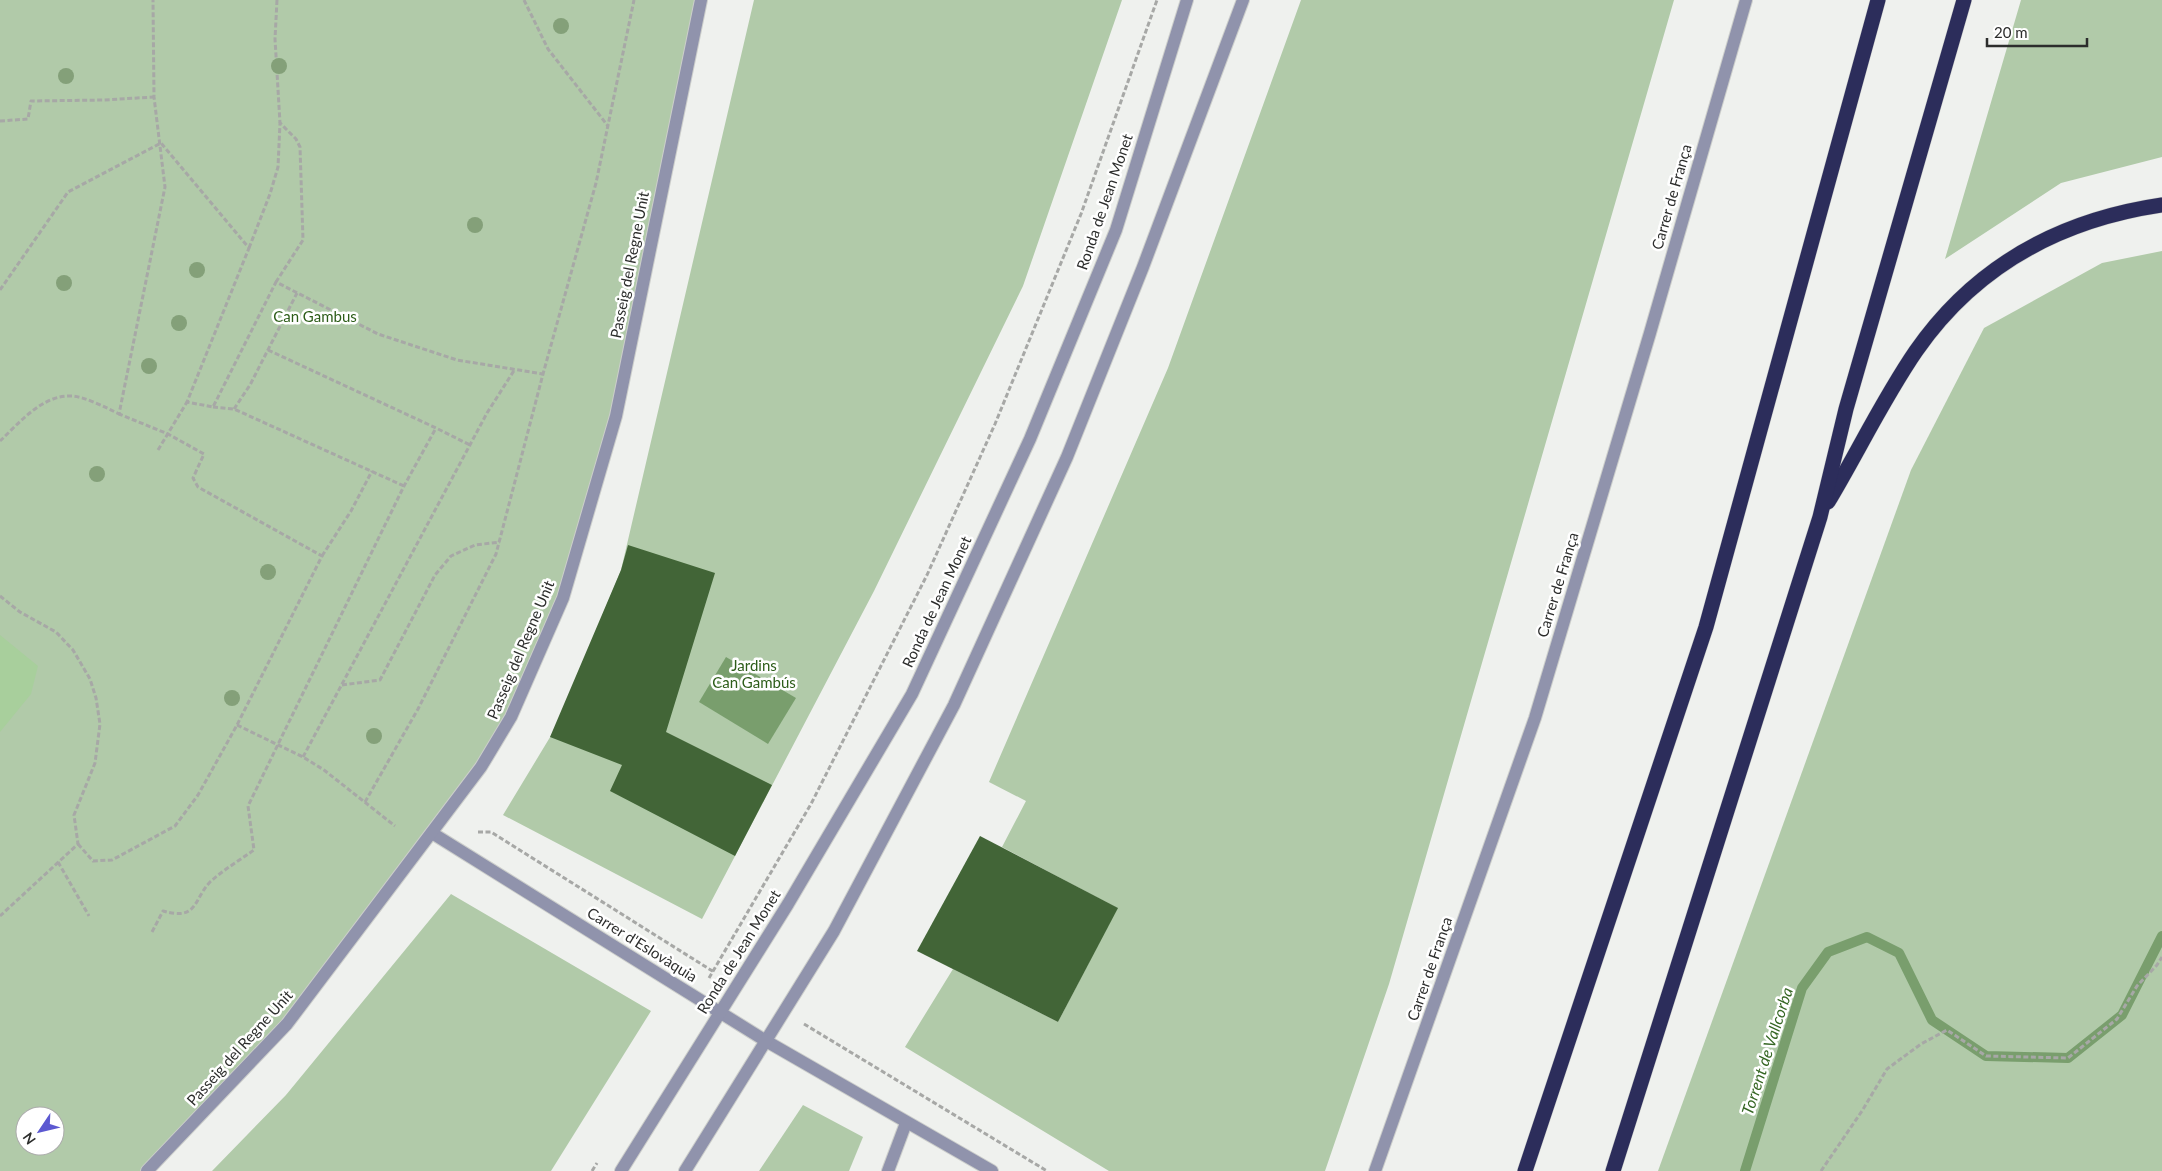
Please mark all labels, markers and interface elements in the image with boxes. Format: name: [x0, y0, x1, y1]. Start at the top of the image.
scale bar: [1987, 15, 2087, 47]
text: 20 m: [1994, 23, 2028, 41]
street label: Ronda de Jean Monet: [1072, 131, 1136, 272]
street label: Carrer de França: [1647, 142, 1695, 251]
street label: Passeig del Regne Unit: [606, 189, 652, 340]
park label: Can Gambus: [273, 307, 357, 325]
street label: Carrer de França: [1533, 530, 1582, 639]
street label: Ronda de Jean Monet: [898, 533, 975, 670]
street label: Passeig del Regne Unit: [483, 577, 558, 722]
park label: Jardins Can Gambús: [712, 656, 796, 691]
street label: Ronda de Jean Monet: [693, 886, 784, 1017]
street label: Carrer d'Eslovàquia: [584, 903, 701, 985]
street label: Carrer de França: [1403, 914, 1455, 1023]
street label: Passeig del Regne Unit: [183, 985, 296, 1109]
water label: Torrent de Vallcorba: [1737, 985, 1796, 1117]
north arrow: [15, 1106, 65, 1156]
text: N: [19, 1129, 39, 1148]

